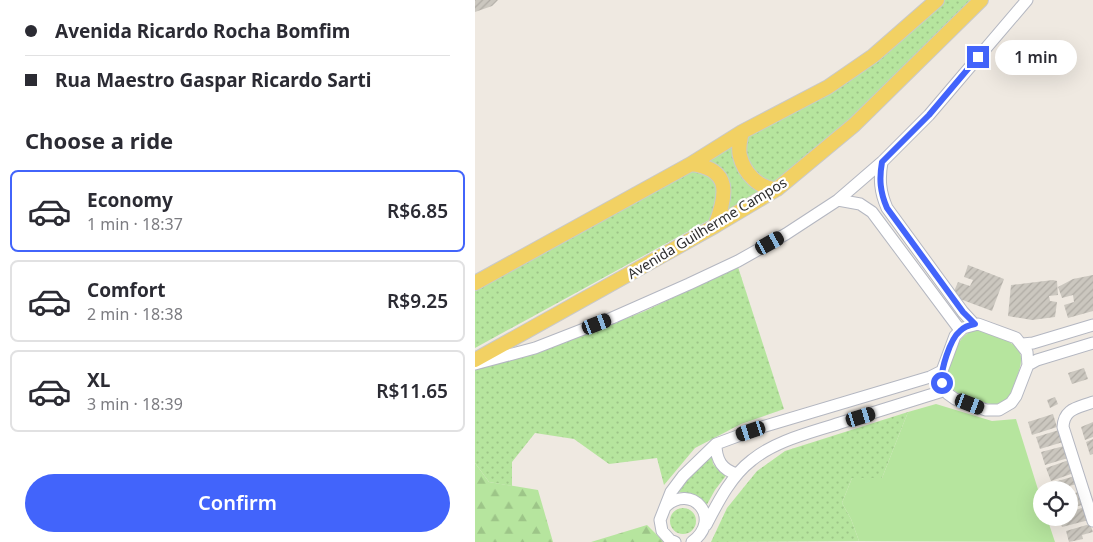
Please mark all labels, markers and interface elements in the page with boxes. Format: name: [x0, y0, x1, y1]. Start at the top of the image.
text: Avenida Ricardo Rocha Bomfim: [55, 18, 350, 44]
callout: 1 min: [995, 40, 1078, 74]
route end: [967, 46, 989, 68]
text: 1 min: [1014, 46, 1058, 68]
text: Rua Maestro Gaspar Ricardo Sarti: [55, 67, 372, 93]
text: Choose a ride: [25, 125, 173, 155]
street label: Avenida Guilherme Campos: [623, 172, 790, 283]
text: Economy: [87, 187, 173, 213]
icon: car: [27, 189, 72, 234]
text: R$6.85: [387, 198, 448, 224]
text: 1 min · 18:37: [87, 213, 183, 235]
car: [753, 229, 786, 257]
text: Comfort: [87, 277, 166, 303]
icon: car: [27, 279, 72, 324]
text: R$9.25: [387, 288, 448, 314]
text: 2 min · 18:38: [87, 303, 183, 325]
car: [580, 312, 613, 336]
text: XL: [87, 367, 110, 393]
icon: car: [27, 369, 72, 414]
route start: [931, 372, 953, 394]
text: R$11.65: [376, 378, 448, 404]
car: [953, 392, 986, 416]
text: 3 min · 18:39: [87, 393, 183, 415]
car: [844, 405, 877, 429]
car: [734, 419, 767, 443]
button: Confirm: [25, 474, 450, 532]
map controls: [1033, 481, 1078, 526]
button: locate: [1033, 481, 1078, 526]

